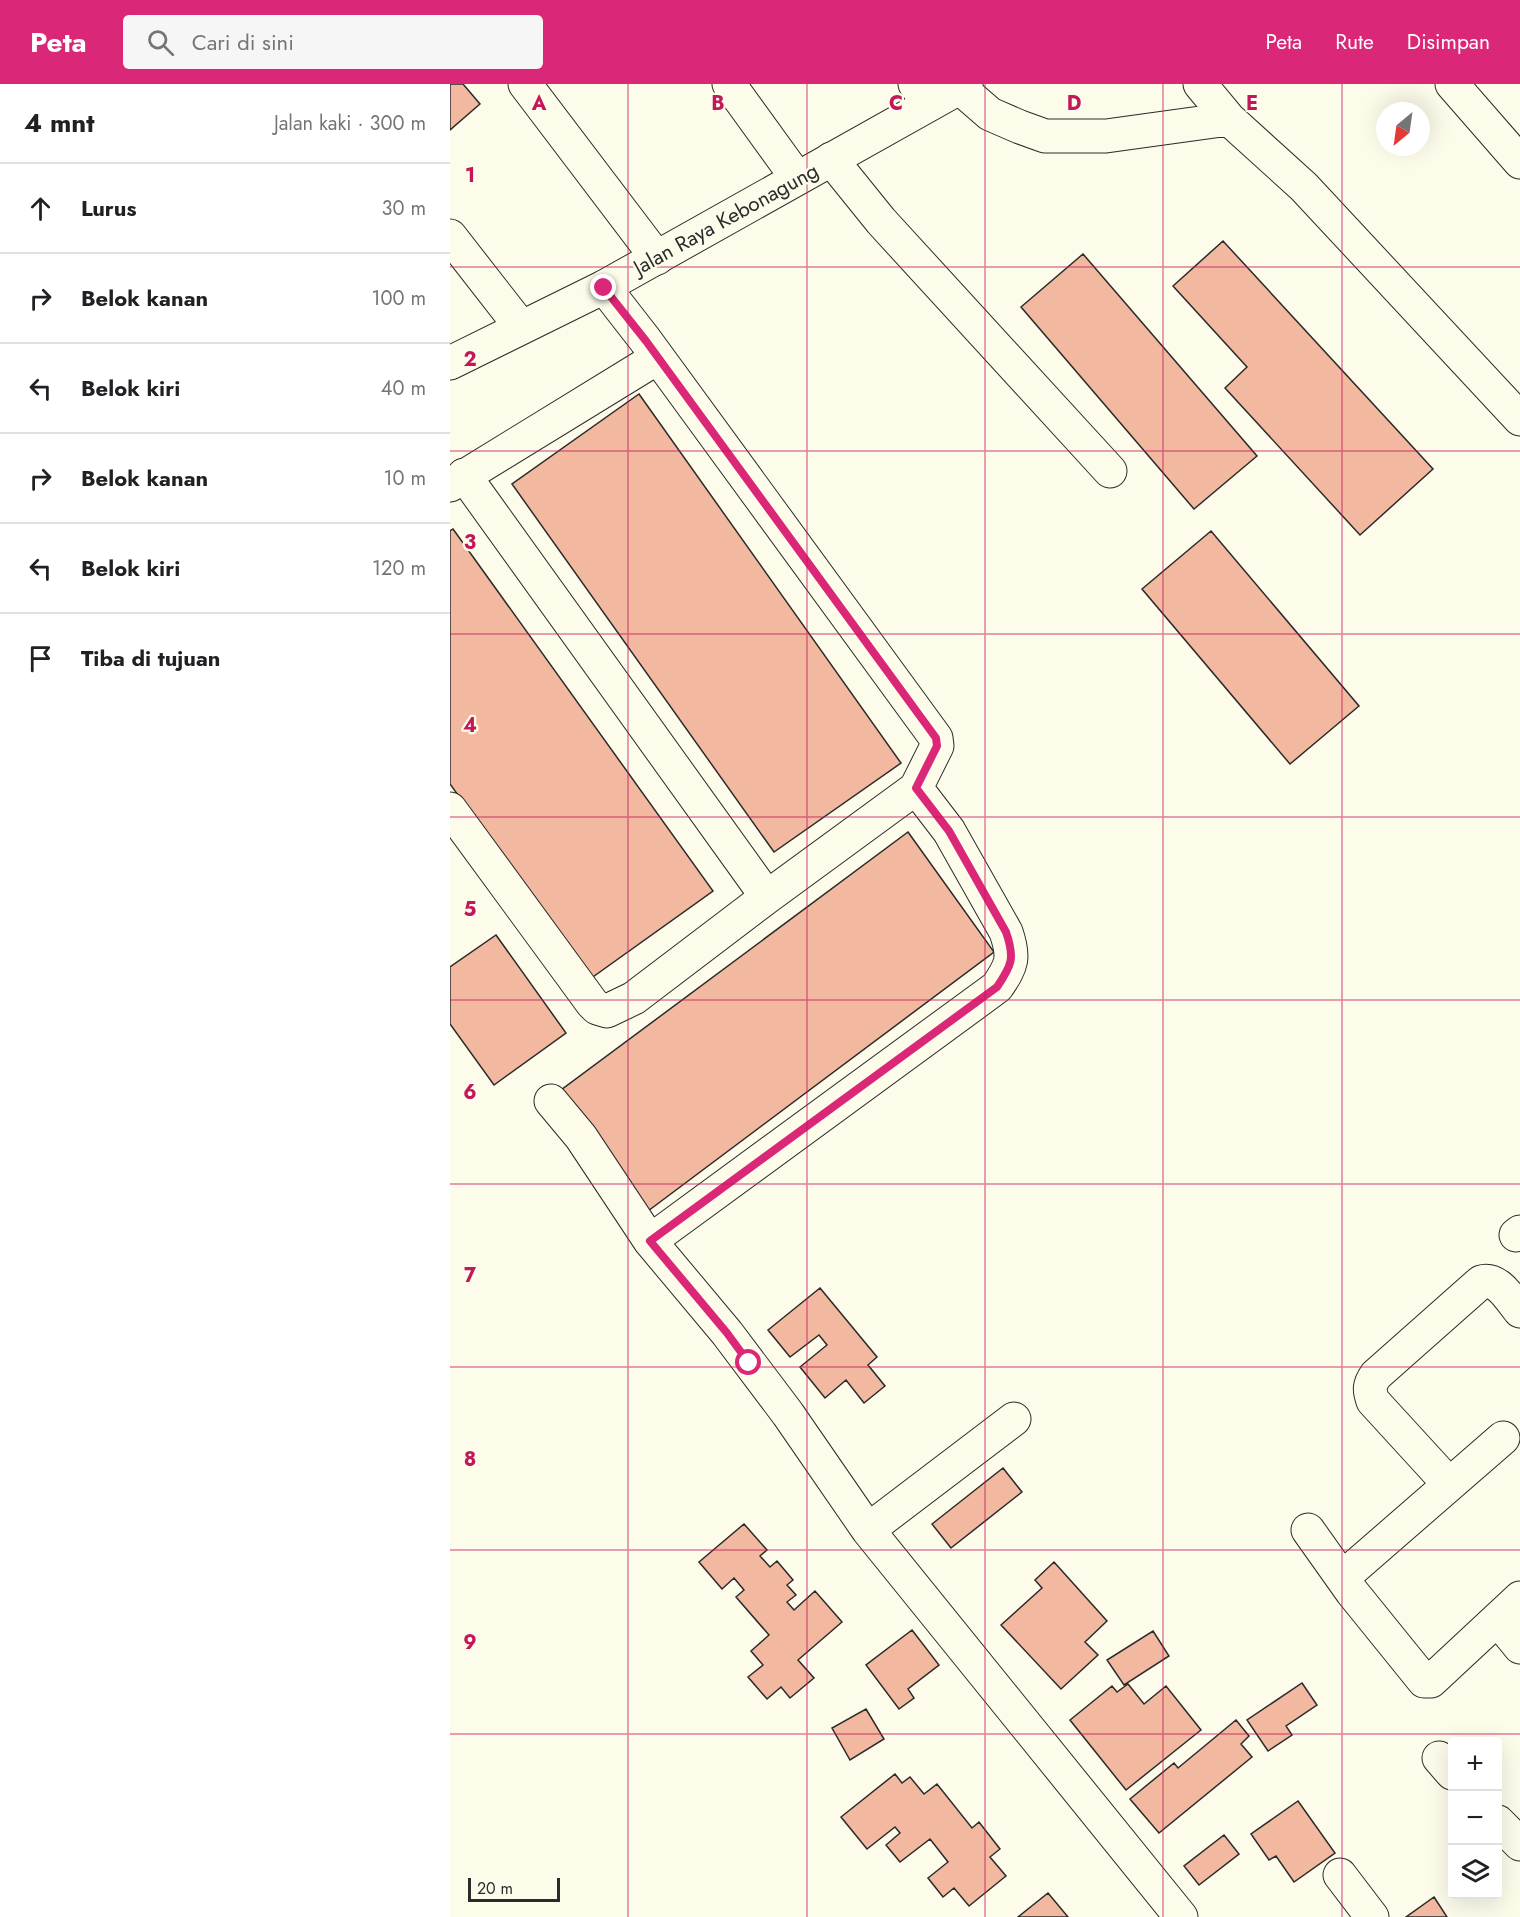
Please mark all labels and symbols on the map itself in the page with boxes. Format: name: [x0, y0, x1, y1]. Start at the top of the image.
text: A: [531, 89, 547, 118]
text: B: [711, 89, 725, 118]
text: C: [889, 89, 903, 118]
text: D: [1067, 89, 1081, 118]
text: E: [1246, 89, 1258, 118]
north arrow: [1376, 102, 1430, 156]
street label: Jalan Raya Kebonagung: [625, 156, 824, 284]
text: 1: [465, 161, 475, 190]
route end: [590, 274, 616, 300]
text: 2: [463, 345, 477, 374]
text: 3: [464, 528, 476, 557]
text: 4: [463, 711, 477, 740]
text: 5: [464, 895, 477, 924]
text: 6: [463, 1078, 477, 1107]
text: 7: [464, 1261, 477, 1290]
route start: [735, 1349, 761, 1375]
text: 8: [464, 1445, 476, 1474]
text: 9: [463, 1628, 477, 1657]
scale bar: [468, 1875, 560, 1902]

